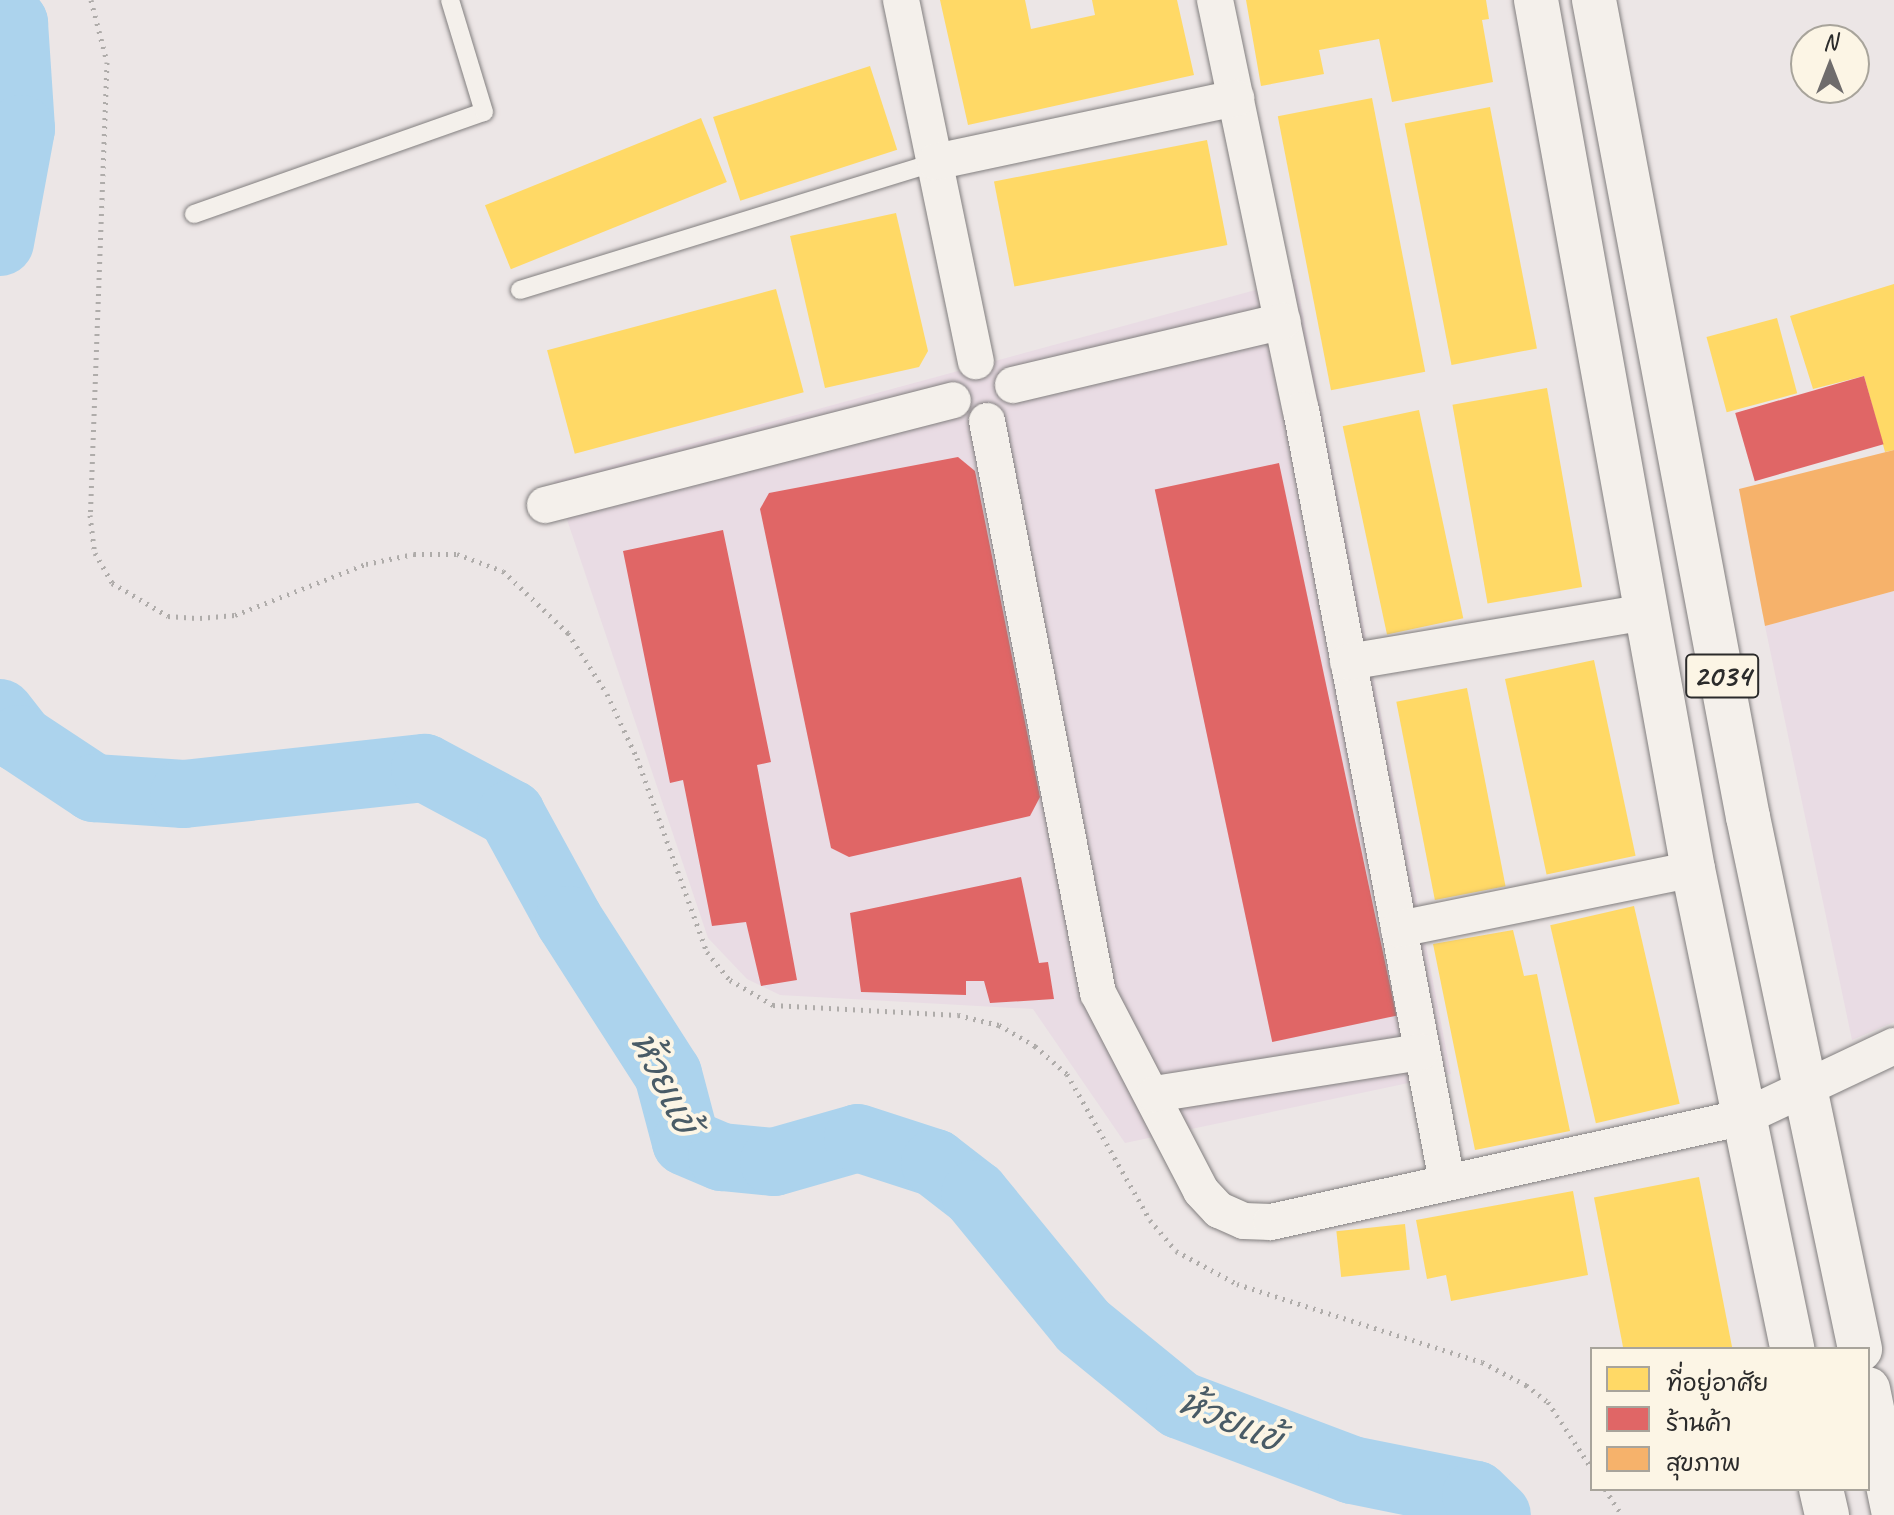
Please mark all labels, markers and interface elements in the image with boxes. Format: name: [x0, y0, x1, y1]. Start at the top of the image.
north arrow: [1790, 24, 1870, 104]
text: N: [1823, 28, 1837, 56]
road number: 2034: [1684, 648, 1760, 704]
water label: ห้วยแข้: [621, 1025, 707, 1141]
legend: [1590, 1347, 1870, 1491]
text: ที่อยู่อาศัย: [1666, 1368, 1768, 1398]
water label: ห้วยแข้: [1172, 1380, 1288, 1462]
text: ร้านค้า: [1666, 1408, 1732, 1438]
text: สุขภาพ: [1666, 1448, 1741, 1478]

